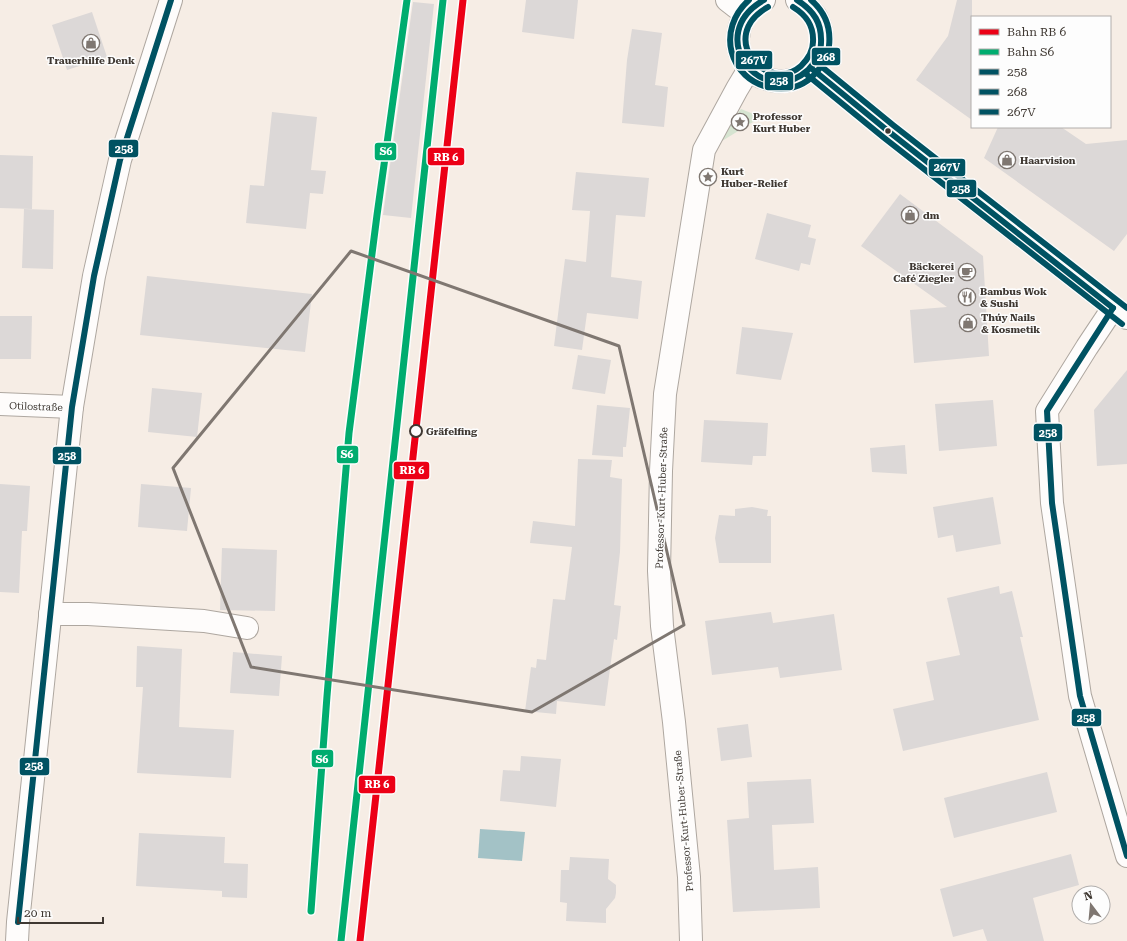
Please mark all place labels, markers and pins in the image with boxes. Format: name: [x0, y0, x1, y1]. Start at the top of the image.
shop icon: Trauerhilfe Denk: [81, 33, 101, 53]
place label: Trauerhilfe Denk: [47, 55, 135, 66]
place label: Professor Kurt Huber: [753, 111, 811, 134]
place icon: Professor Kurt Huber: [730, 112, 750, 132]
unlabelled marker: [883, 126, 893, 136]
shop icon: Haarvision: [997, 150, 1017, 170]
place label: Haarvision: [1020, 155, 1076, 166]
place label: Kurt Huber-Relief: [721, 166, 788, 189]
place icon: Kurt Huber-Relief: [698, 167, 718, 187]
shop icon: dm: [900, 205, 920, 225]
place label: dm: [923, 210, 940, 221]
place label: Bäckerei Café Ziegler: [893, 261, 955, 284]
cafe icon: Bäckerei Café Ziegler: [957, 262, 977, 282]
place label: Bambus Wok & Sushi: [980, 286, 1047, 309]
restaurant icon: Bambus Wok & Sushi: [957, 287, 977, 307]
place label: Thúy Nails & Kosmetik: [981, 312, 1040, 335]
shop icon: Thúy Nails & Kosmetik: [958, 313, 978, 333]
marker: Gräfelfing: [409, 424, 423, 438]
place label: Gräfelfing: [426, 426, 478, 437]

